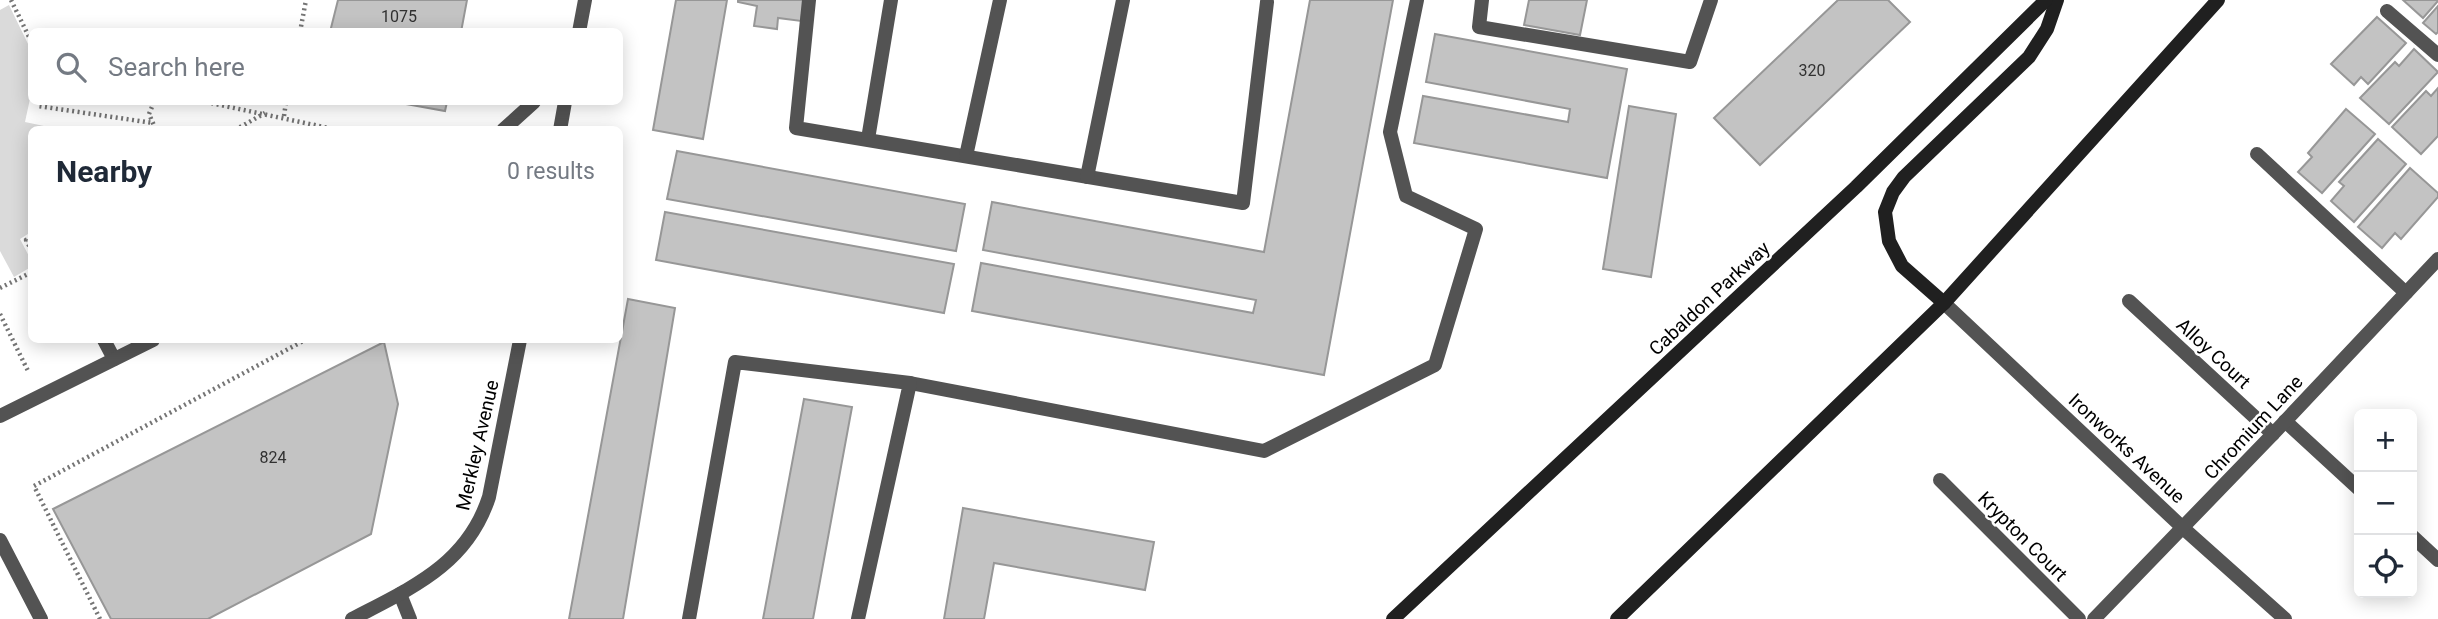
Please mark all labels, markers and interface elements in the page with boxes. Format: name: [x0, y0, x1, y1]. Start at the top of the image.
house number: 1075: [381, 7, 417, 26]
search box: [28, 28, 623, 105]
icon: search: [52, 48, 90, 86]
text: Search here: [108, 52, 245, 82]
house number: 320: [1799, 61, 1825, 80]
text: Nearby: [56, 154, 152, 189]
text: 0 results: [507, 158, 595, 185]
street label: Cabaldon Parkway: [1644, 236, 1775, 360]
street label: Alloy Court: [2172, 313, 2255, 393]
street label: Chromium Lane: [2199, 370, 2308, 484]
street label: Merkley Avenue: [451, 378, 504, 513]
street label: Ironworks Avenue: [2064, 389, 2190, 508]
map controls: [2354, 409, 2417, 598]
button: +: [2354, 409, 2417, 472]
house number: 824: [260, 448, 286, 467]
button: −: [2354, 472, 2417, 535]
street label: Krypton Court: [1973, 487, 2072, 586]
button: locate: [2354, 535, 2417, 598]

